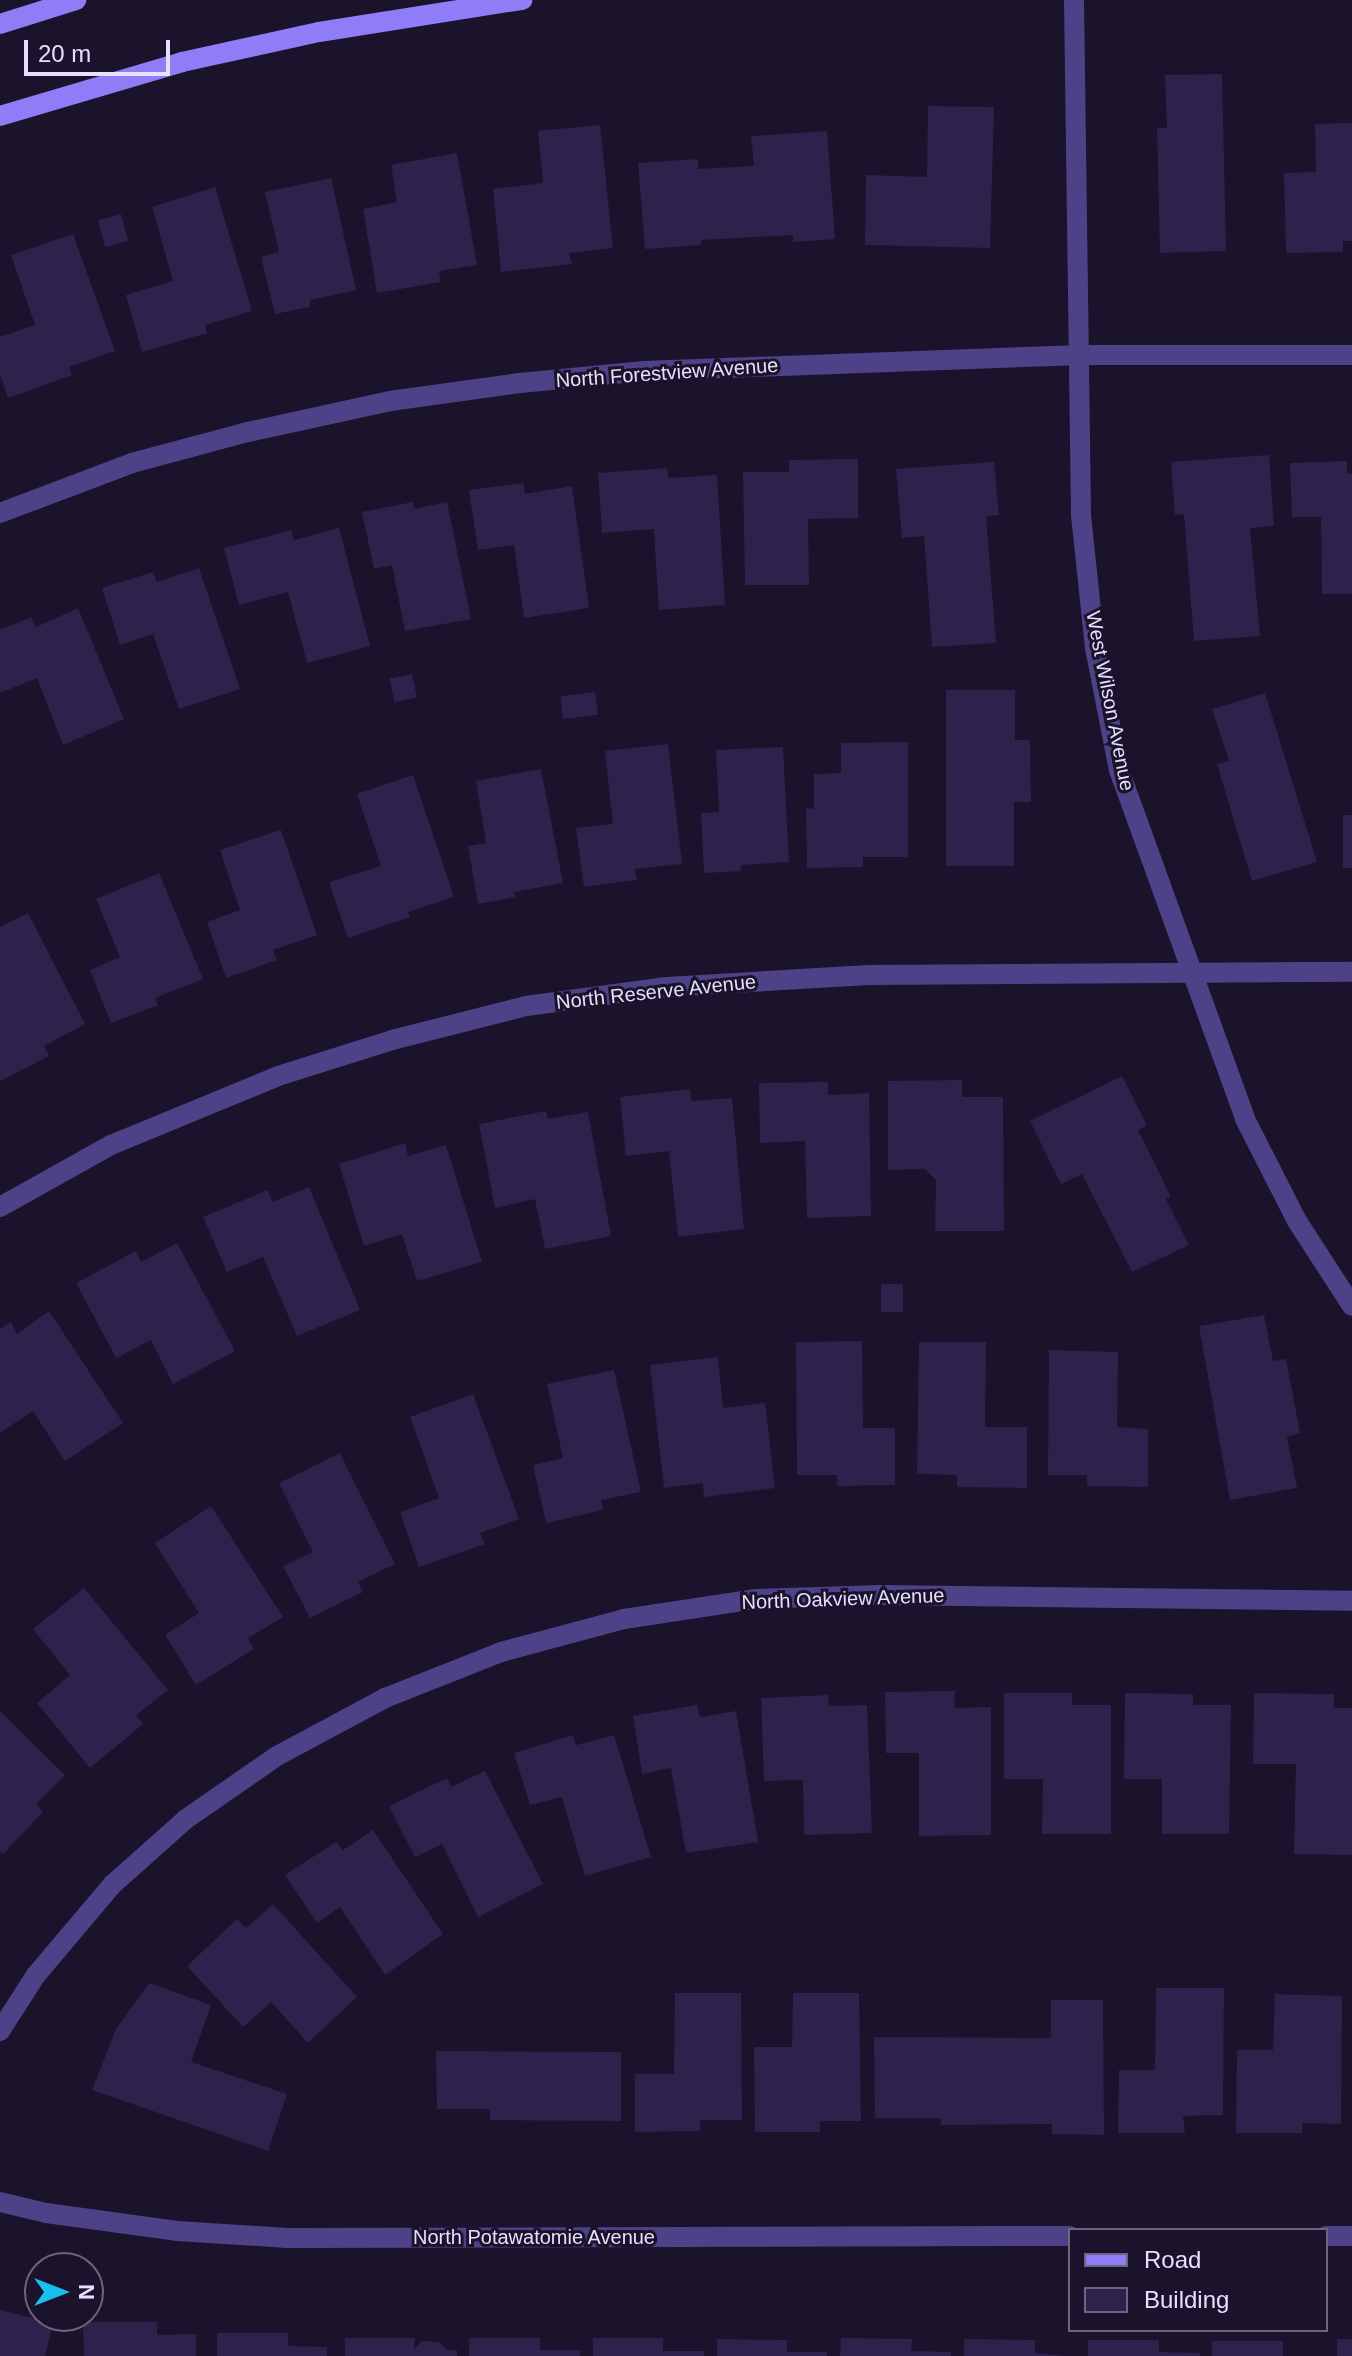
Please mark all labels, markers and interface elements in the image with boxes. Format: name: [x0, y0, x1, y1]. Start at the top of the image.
scale bar: [28, 24, 174, 74]
text: 20 m: [38, 40, 91, 67]
street label: North Forestview Avenue: [554, 353, 780, 393]
street label: West Wilson Avenue: [1081, 609, 1139, 793]
street label: North Reserve Avenue: [554, 970, 758, 1014]
street label: North Oakview Avenue: [741, 1583, 945, 1615]
street label: North Potawatomie Avenue: [412, 2225, 656, 2249]
legend: [1068, 2228, 1328, 2332]
text: Road: [1144, 2246, 1201, 2273]
north arrow: [24, 2252, 104, 2332]
text: N: [74, 2284, 99, 2300]
text: Building: [1144, 2286, 1229, 2313]

